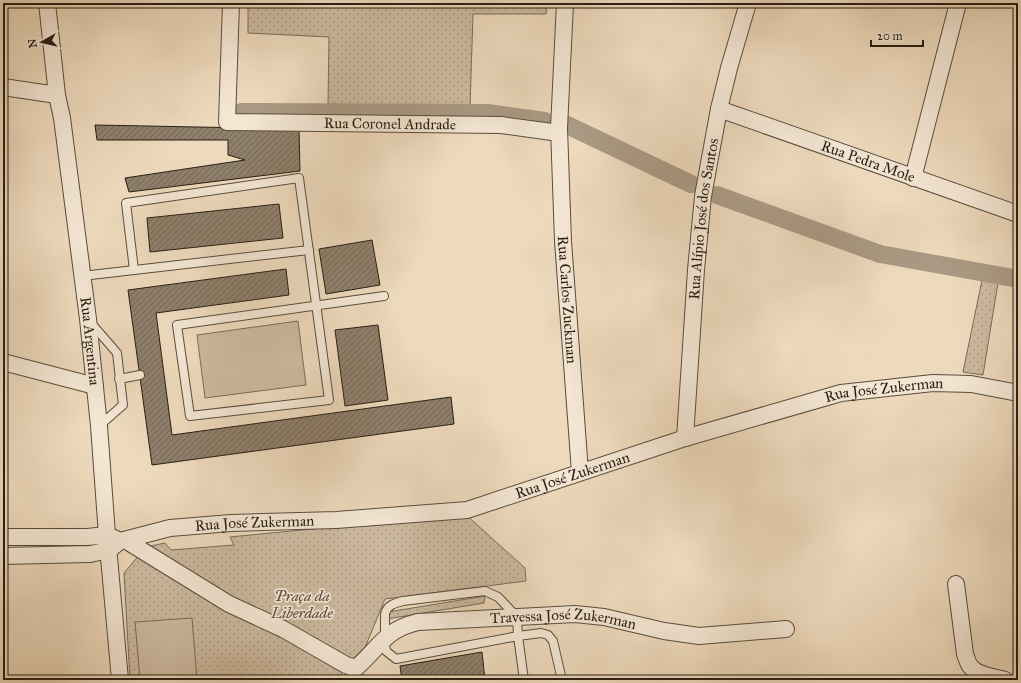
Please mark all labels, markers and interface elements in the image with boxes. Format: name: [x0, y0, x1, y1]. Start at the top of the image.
north arrow: [22, 22, 62, 62]
scale bar: [871, 22, 923, 48]
text: 20 m: [877, 29, 903, 43]
text: N: [25, 37, 40, 49]
street label: Rua Coronel Andrade: [324, 114, 456, 134]
street label: Rua Alípio José dos Santos: [685, 137, 722, 300]
street label: Rua Pedra Mole: [819, 137, 917, 186]
street label: Rua Carlos Zuckman: [554, 235, 581, 364]
street label: Rua Argentina: [76, 296, 104, 387]
street label: Rua José Zukerman: [822, 374, 944, 406]
street label: Rua José Zukerman: [513, 448, 632, 502]
street label: Rua José Zukerman: [194, 512, 315, 535]
park label: Praça da Liberdade: [270, 587, 333, 622]
street label: Travessa José Zukerman: [490, 605, 638, 633]

